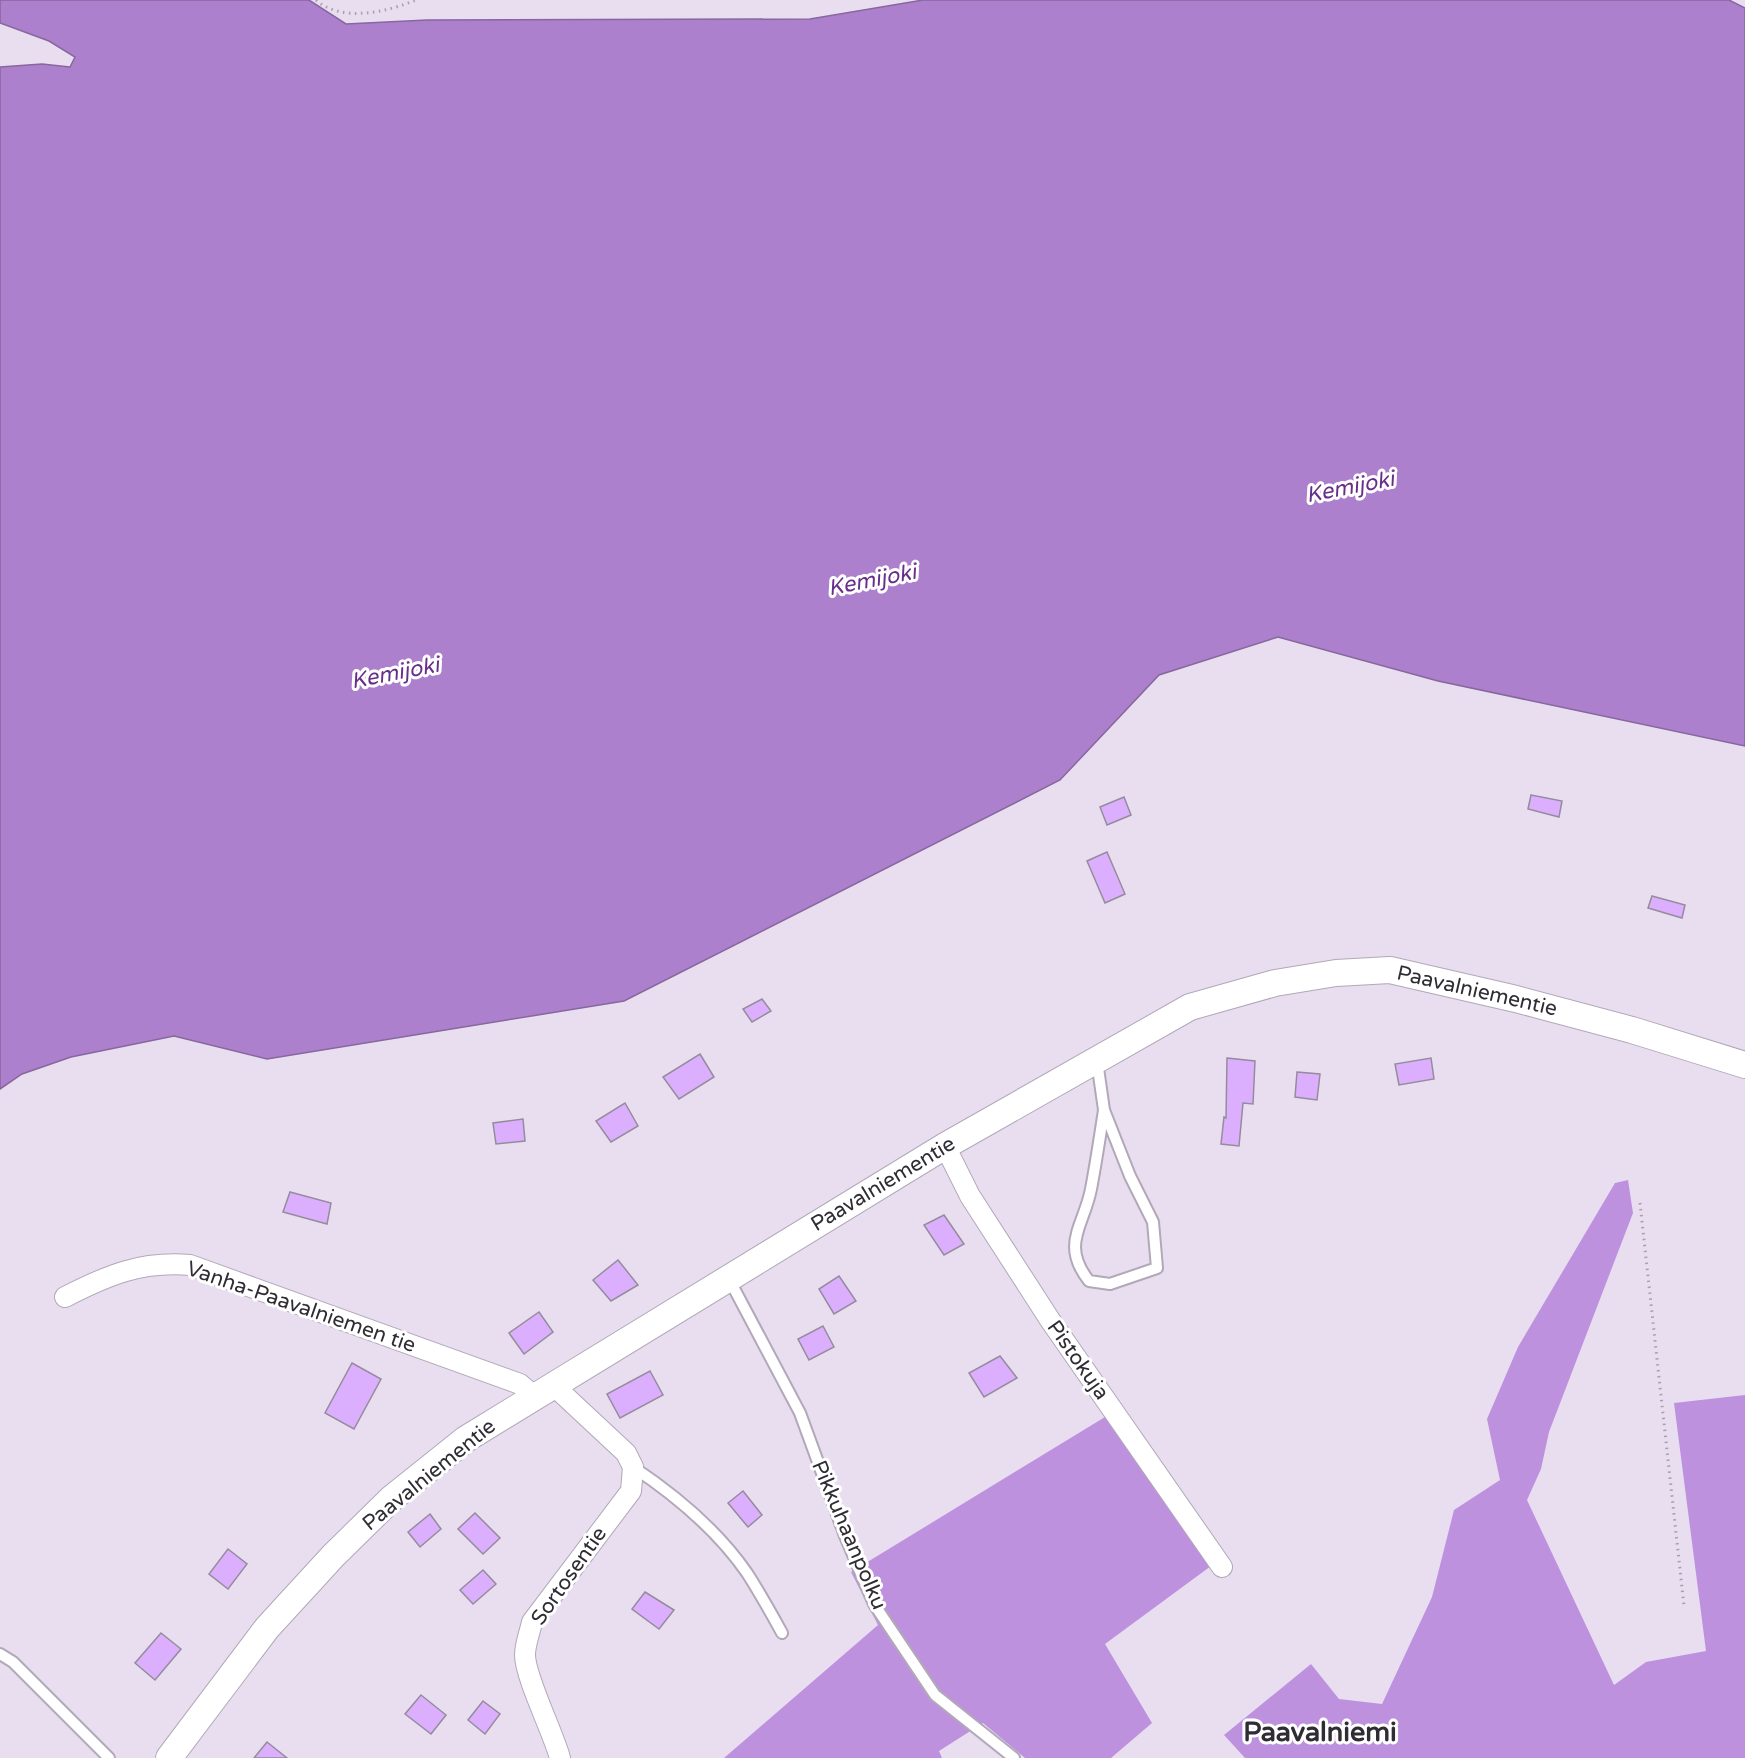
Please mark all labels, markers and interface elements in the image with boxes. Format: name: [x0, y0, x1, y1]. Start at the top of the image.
water label: Kemijoki: [1304, 465, 1399, 508]
water label: Kemijoki: [826, 558, 921, 601]
water label: Kemijoki: [349, 651, 444, 694]
street label: Paavalniementie: [1394, 960, 1560, 1022]
street label: Paavalniementie: [806, 1131, 960, 1237]
street label: Vanha-Paavalniemen tie: [183, 1256, 419, 1358]
street label: Pistokuja: [1042, 1315, 1114, 1405]
street label: Paavalniementie: [357, 1414, 501, 1536]
street label: Pikkuhaanpolku: [806, 1457, 892, 1613]
street label: Sortosentie: [526, 1522, 612, 1630]
district label: Paavalniemi: [1243, 1716, 1397, 1749]

